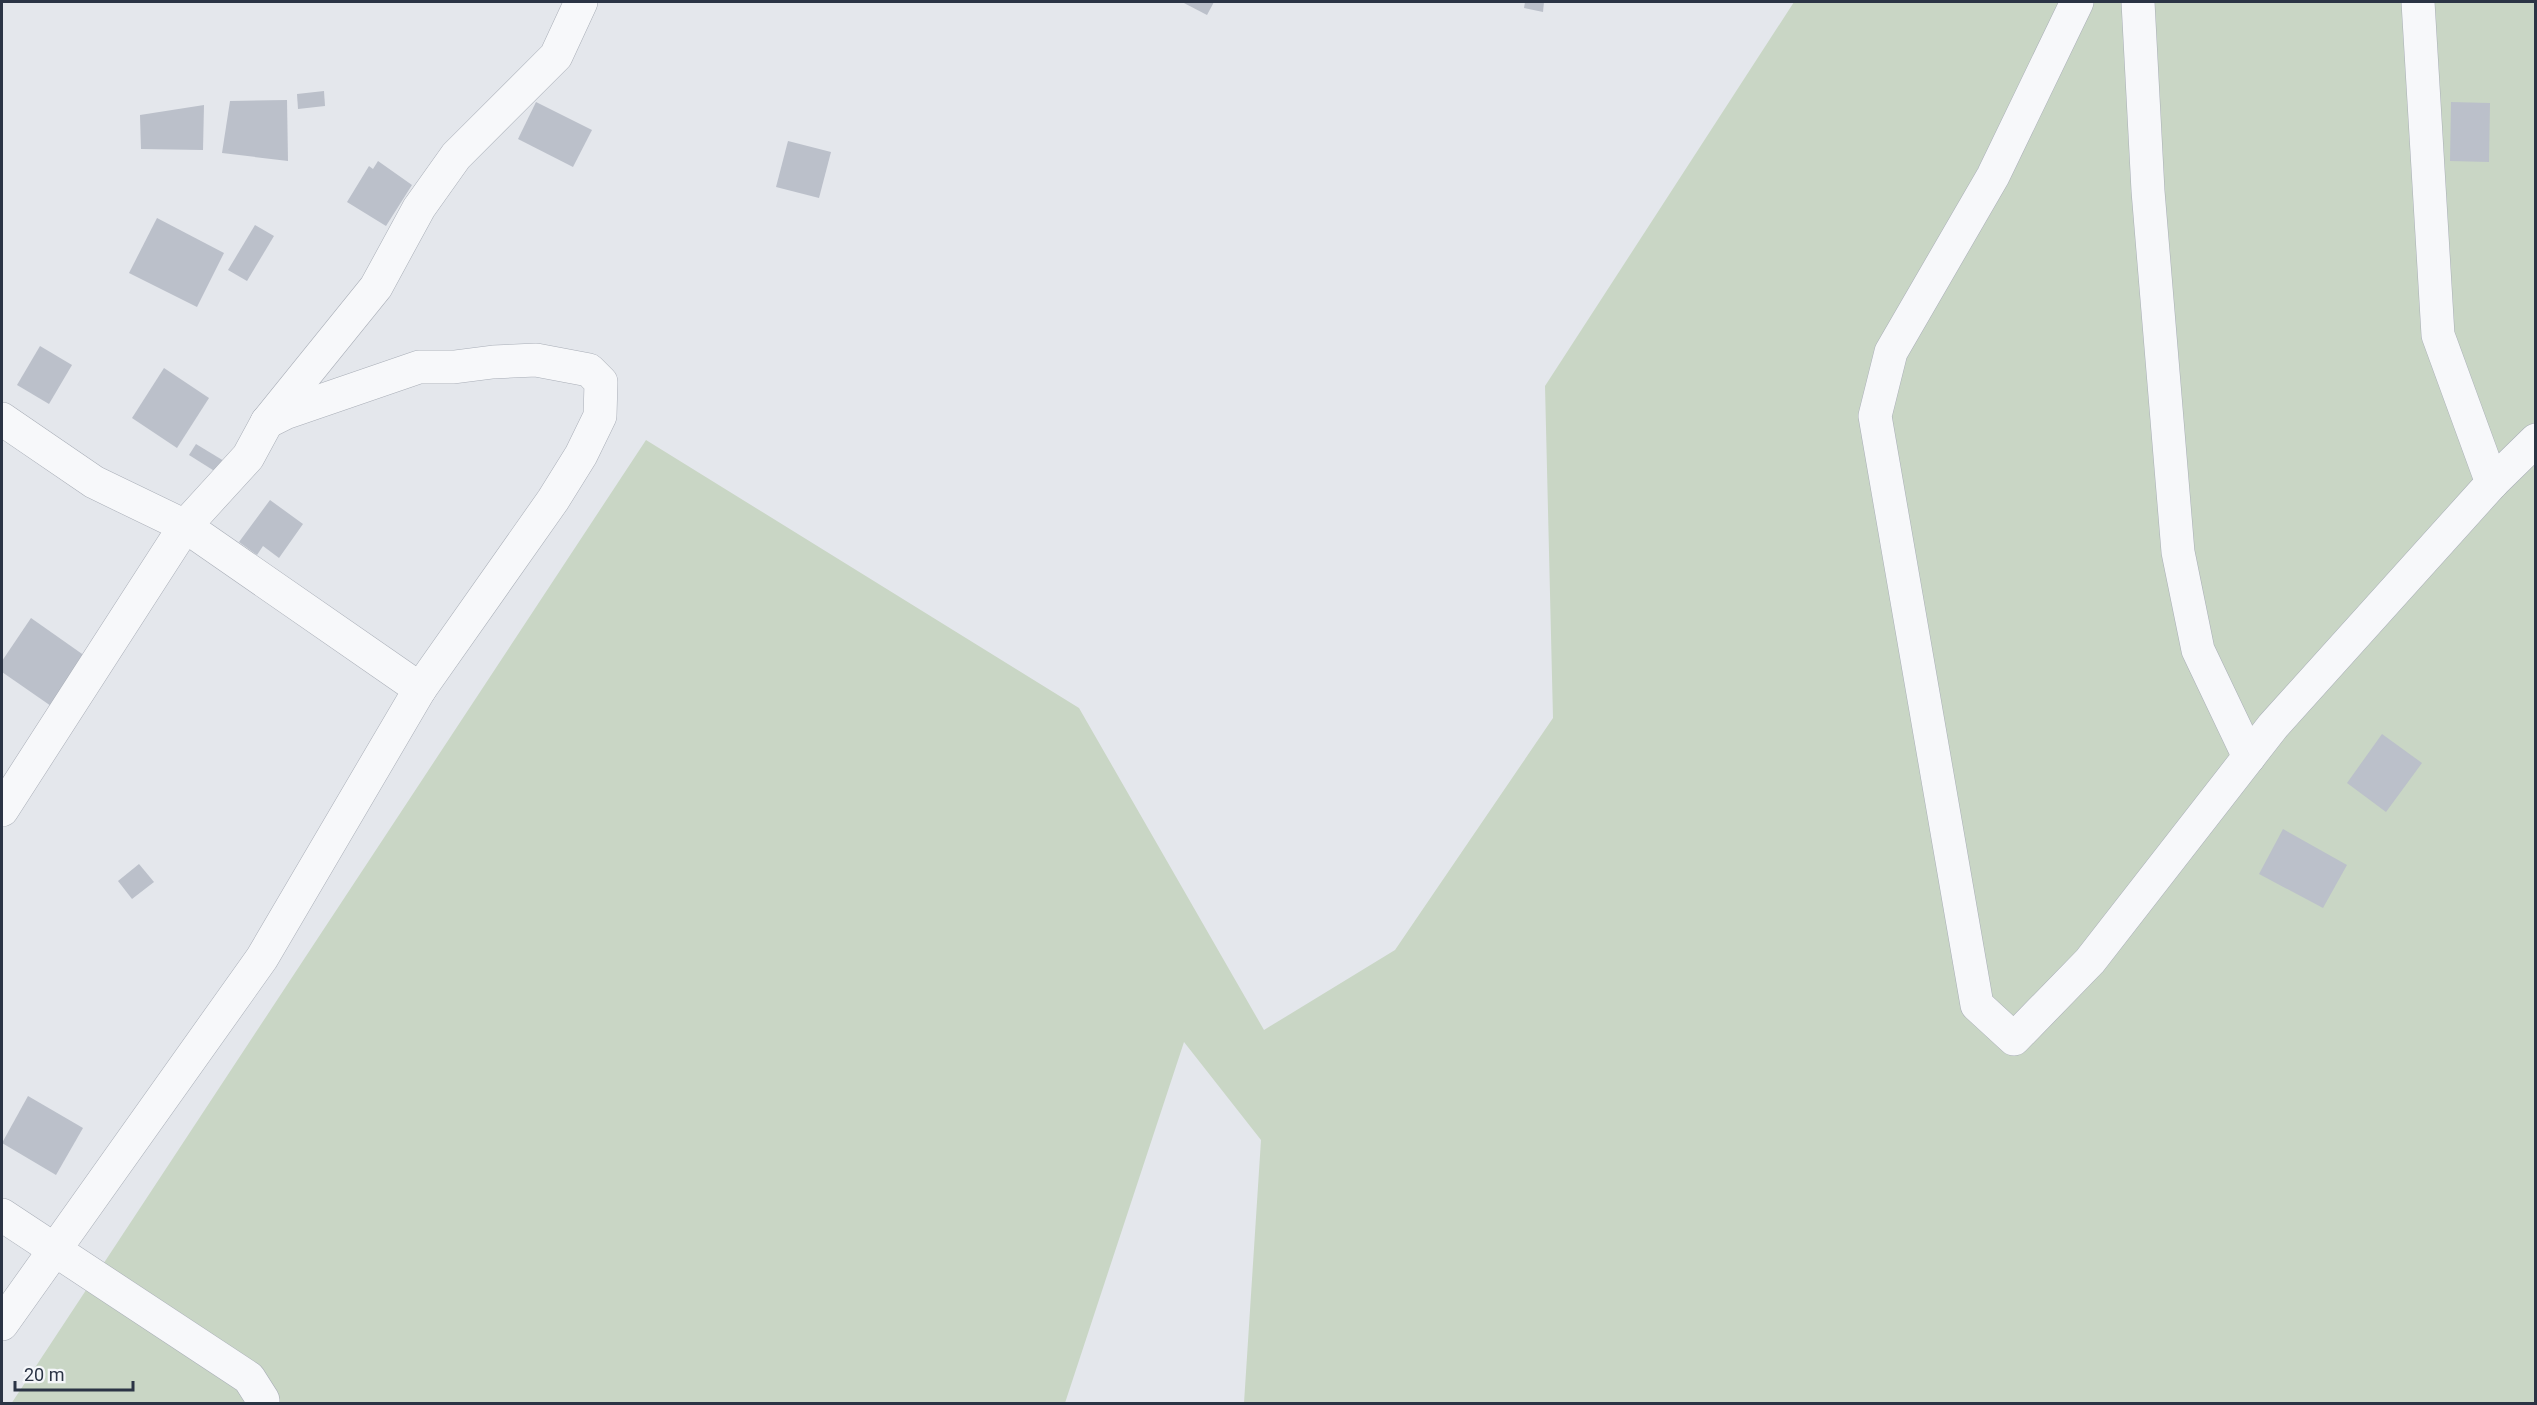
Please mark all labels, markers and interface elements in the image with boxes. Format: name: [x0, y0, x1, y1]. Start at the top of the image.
scale bar: [15, 1354, 134, 1392]
text: 20 m: [24, 1364, 64, 1385]

